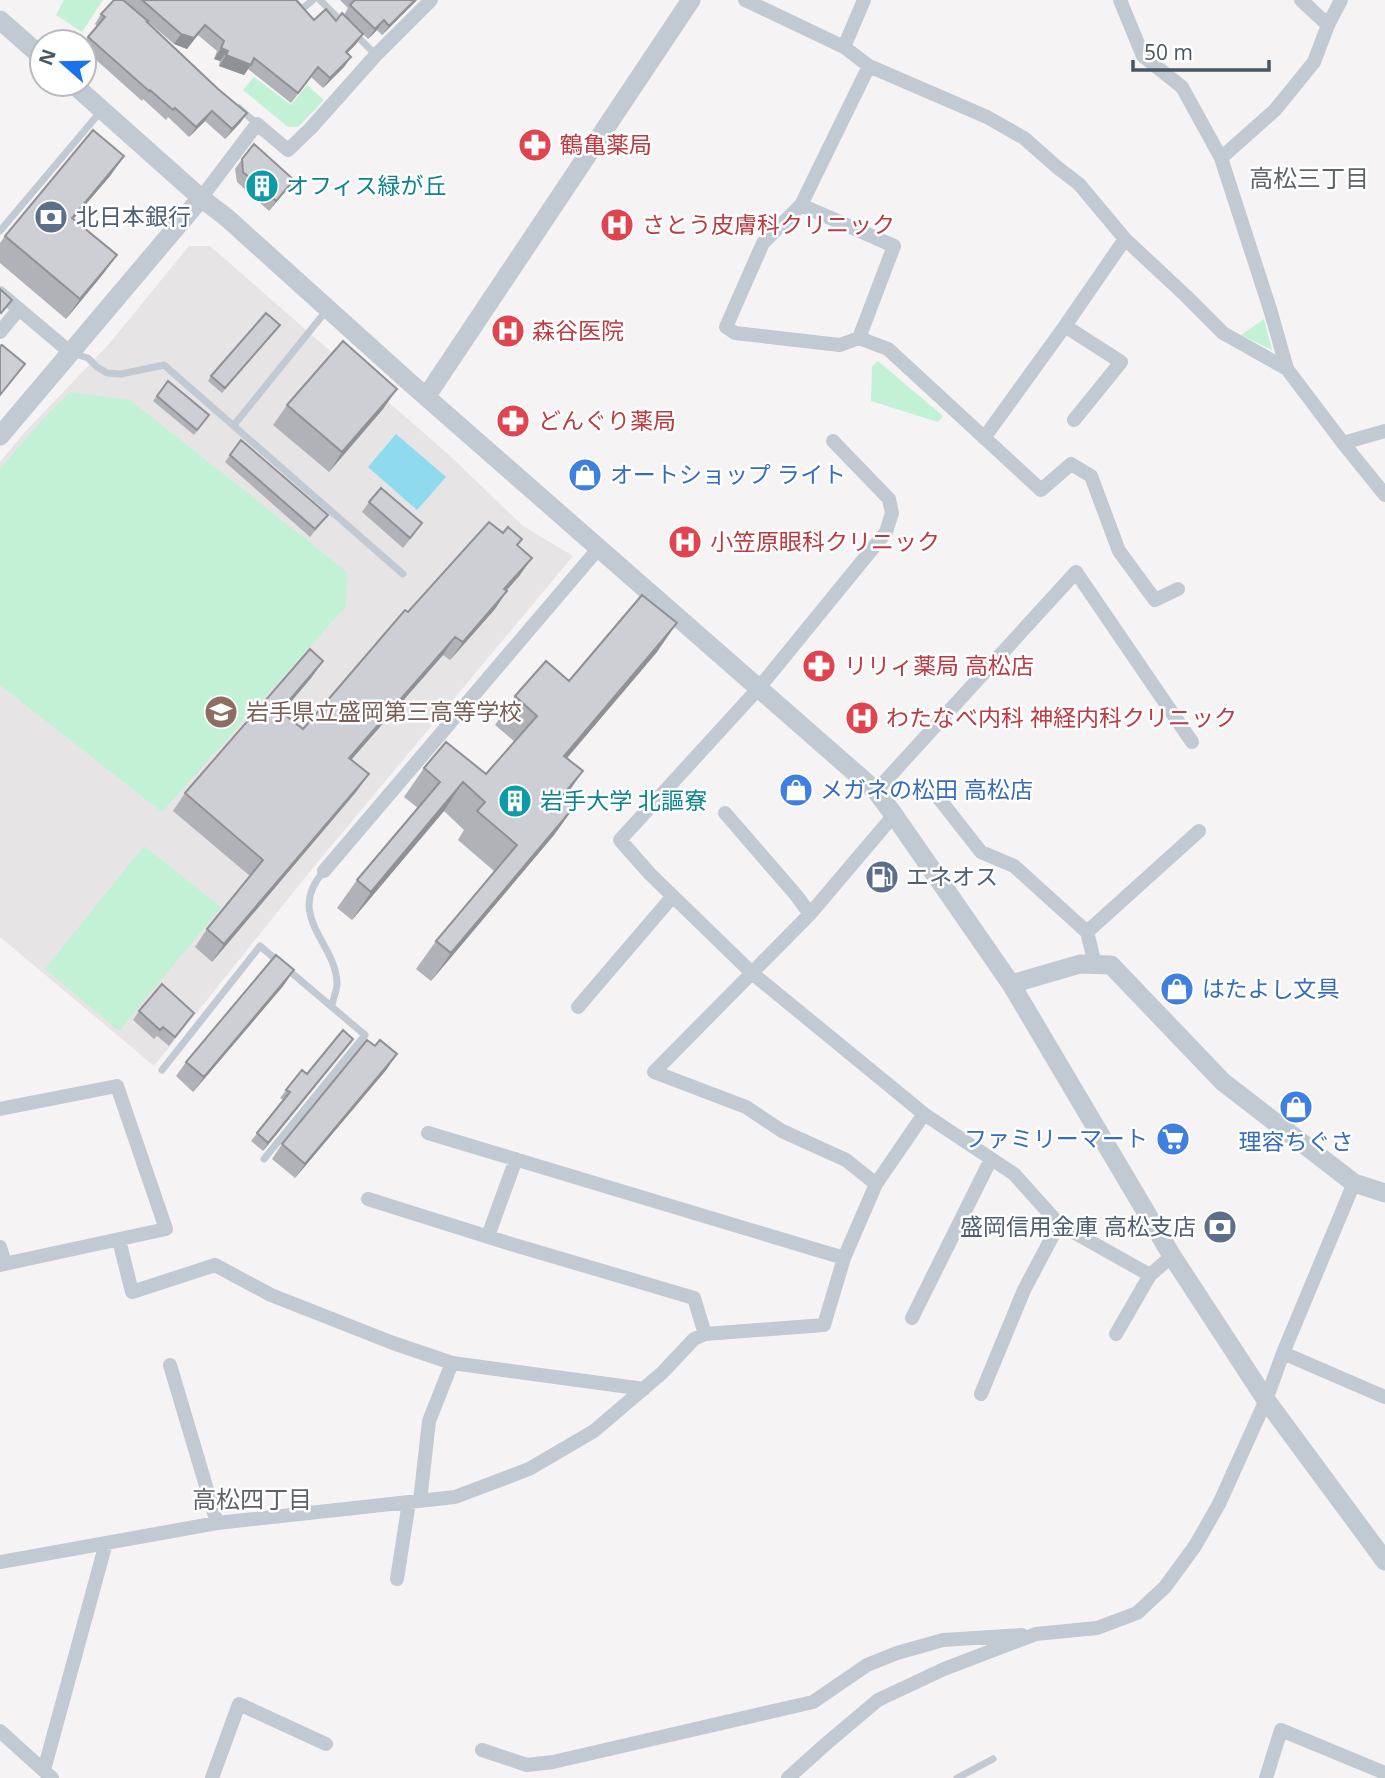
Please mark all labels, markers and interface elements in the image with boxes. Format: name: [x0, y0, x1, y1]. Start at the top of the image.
north arrow: [28, 28, 98, 98]
scale bar: [1133, 28, 1270, 72]
text: 50 m: [1144, 38, 1193, 66]
text: N: [32, 45, 62, 69]
pharmacy icon: 鶴亀薬局: [516, 126, 554, 164]
place label: 鶴亀薬局: [560, 128, 652, 160]
district label: 高松三丁目: [1249, 161, 1369, 194]
building icon: オフィス緑が丘: [243, 167, 281, 205]
place label: オフィス緑が丘: [286, 169, 447, 201]
bank icon: 北日本銀行: [32, 198, 70, 236]
place label: 北日本銀行: [76, 200, 191, 232]
hospital icon: さとう皮膚科クリニック: [598, 206, 636, 244]
place label: さとう皮膚科クリニック: [642, 208, 895, 240]
hospital icon: 森谷医院: [489, 312, 527, 350]
place label: 森谷医院: [532, 314, 624, 346]
pharmacy icon: どんぐり薬局: [494, 402, 532, 440]
place label: どんぐり薬局: [538, 404, 676, 436]
shop icon: オートショップ ライト: [566, 456, 604, 494]
place label: オートショップ ライト: [610, 458, 846, 490]
hospital icon: 小笠原眼科クリニック: [666, 523, 704, 561]
place label: 小笠原眼科クリニック: [710, 525, 940, 557]
pharmacy icon: リリィ薬局 高松店: [800, 647, 838, 685]
place label: リリィ薬局 高松店: [844, 649, 1034, 681]
school or university icon: 岩手県立盛岡第三高等学校: [202, 693, 240, 731]
place label: 岩手県立盛岡第三高等学校: [246, 695, 522, 727]
hospital icon: わたなべ内科 神経内科クリニック: [843, 699, 881, 737]
place label: わたなべ内科 神経内科クリニック: [886, 701, 1237, 733]
shop icon: メガネの松田 高松店: [777, 771, 815, 809]
place label: メガネの松田 高松店: [820, 773, 1033, 805]
building icon: 岩手大学 北謳寮: [496, 782, 534, 820]
place label: 岩手大学 北謳寮: [540, 784, 707, 816]
fuel station icon: エネオス: [863, 858, 901, 896]
place label: エネオス: [906, 860, 998, 892]
shop icon: はたよし文具: [1158, 970, 1196, 1008]
place label: はたよし文具: [1202, 972, 1340, 1004]
shop icon: 理容ちぐさ: [1277, 1088, 1315, 1126]
supermarket icon: ファミリーマート: [1154, 1120, 1192, 1158]
place label: ファミリーマート: [964, 1122, 1148, 1154]
place label: 理容ちぐさ: [1239, 1125, 1354, 1157]
bank icon: 盛岡信用金庫 高松支店: [1201, 1208, 1239, 1246]
place label: 盛岡信用金庫 高松支店: [960, 1210, 1196, 1242]
district label: 高松四丁目: [192, 1482, 312, 1515]

